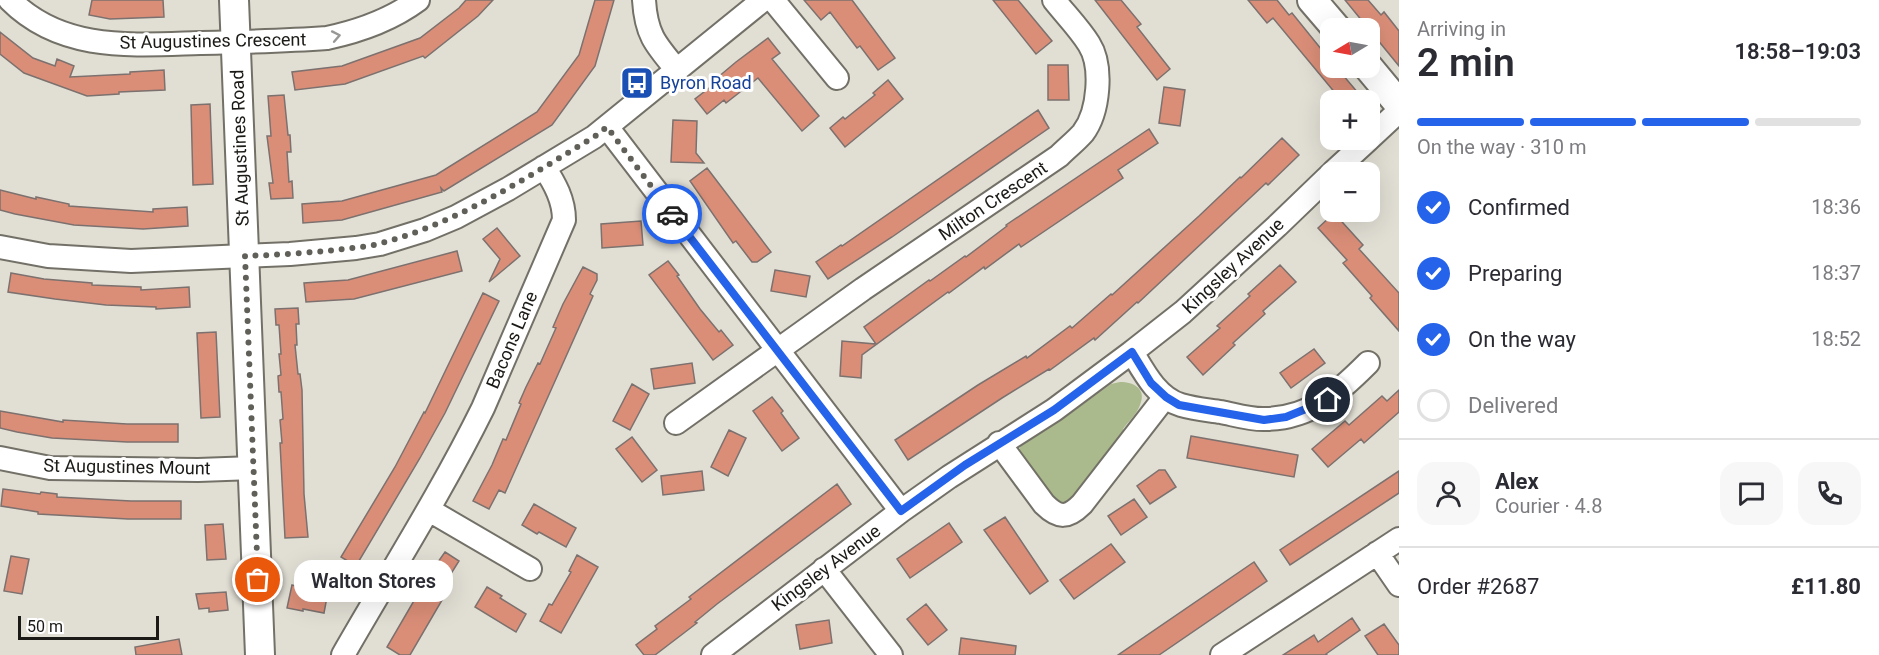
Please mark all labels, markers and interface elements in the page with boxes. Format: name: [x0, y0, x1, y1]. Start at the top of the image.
text: Arriving in: [1417, 17, 1506, 41]
north arrow: [1320, 18, 1380, 78]
map controls: [1320, 18, 1380, 222]
street label: St Augustines Crescent: [119, 28, 307, 53]
one-way arrow: [330, 30, 340, 43]
text: 18:58–19:03: [1734, 39, 1861, 64]
text: 2 min: [1417, 40, 1515, 86]
bus stop icon: Byron Road: [619, 65, 655, 101]
street label: St Augustines Road: [226, 69, 253, 227]
place label: Byron Road: [660, 72, 752, 93]
button: +: [1320, 90, 1380, 150]
text: On the way · 310 m: [1417, 135, 1586, 159]
street label: Milton Crescent: [935, 157, 1051, 245]
button: −: [1320, 162, 1380, 222]
courier: [642, 184, 702, 244]
icon: check: [1417, 191, 1450, 224]
text: Confirmed: [1468, 195, 1570, 220]
text: 18:36: [1811, 195, 1861, 219]
icon: car: [656, 198, 689, 231]
street label: Kingsley Avenue: [1178, 213, 1288, 318]
icon: check: [1417, 257, 1450, 290]
text: Preparing: [1468, 261, 1562, 286]
text: 18:37: [1811, 261, 1861, 285]
street label: Bacons Lane: [482, 288, 541, 391]
icon: check: [1417, 323, 1450, 356]
text: On the way: [1468, 327, 1576, 352]
text: 18:52: [1811, 327, 1861, 351]
pin: [1302, 374, 1353, 425]
icon: home: [1311, 383, 1344, 416]
text: Delivered: [1468, 393, 1558, 418]
street label: St Augustines Mount: [43, 455, 211, 478]
button: person: [1417, 462, 1480, 525]
button: chat: [1720, 462, 1783, 525]
button: phone: [1798, 462, 1861, 525]
text: Alex: [1495, 469, 1539, 494]
text: Courier · 4.8: [1495, 494, 1602, 518]
street label: Kingsley Avenue: [767, 520, 884, 615]
pin: [232, 554, 283, 605]
callout: Walton Stores: [294, 559, 453, 601]
icon: bag: [241, 563, 274, 596]
text: Walton Stores: [311, 569, 436, 593]
text: Order #2687: [1417, 574, 1539, 599]
text: £11.80: [1791, 574, 1861, 599]
scale bar: [18, 613, 159, 640]
text: 50 m: [27, 617, 63, 636]

